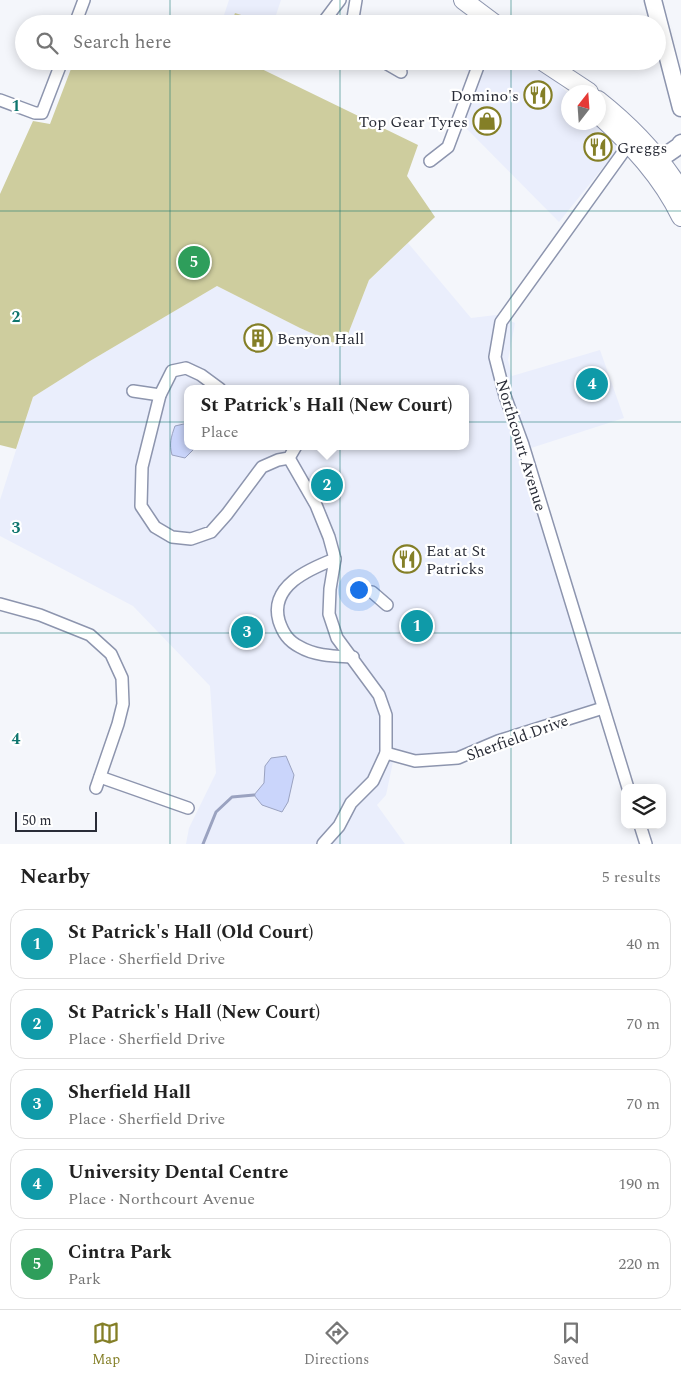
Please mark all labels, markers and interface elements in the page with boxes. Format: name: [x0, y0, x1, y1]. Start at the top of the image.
search box: [15, 15, 666, 70]
text: Search here: [73, 28, 172, 57]
icon: search: [33, 29, 61, 57]
restaurant icon: Domino's: [523, 80, 553, 110]
place label: Domino's: [450, 84, 519, 108]
north arrow: [561, 85, 606, 130]
text: 1: [12, 94, 20, 118]
shop icon: Top Gear Tyres: [472, 106, 502, 136]
place label: Top Gear Tyres: [359, 110, 468, 134]
restaurant icon: Greggs: [583, 132, 613, 162]
place label: Greggs: [617, 136, 667, 160]
pin: 5: [178, 243, 210, 281]
text: 2: [12, 305, 21, 329]
building icon: Benyon Hall: [243, 323, 273, 353]
place label: Benyon Hall: [277, 327, 364, 351]
pin: 4: [576, 365, 608, 403]
street label: Northcourt Avenue: [490, 376, 553, 514]
popup: [184, 385, 469, 450]
text: St Patrick's Hall (New Court): [200, 391, 453, 420]
text: Place: [200, 420, 239, 444]
pin: 2: [311, 466, 343, 504]
text: 3: [12, 516, 21, 540]
place label: Eat at St Patricks: [426, 539, 486, 581]
restaurant icon: Eat at St Patricks: [392, 544, 422, 574]
your location: [346, 577, 372, 603]
pin: 1: [401, 607, 433, 645]
pin: 3: [231, 613, 263, 651]
street label: Sherfield Drive: [463, 708, 572, 768]
text: 4: [12, 727, 21, 751]
map controls: [621, 784, 666, 829]
button: layers: [621, 784, 666, 829]
scale bar: [15, 809, 98, 832]
text: 50 m: [22, 810, 52, 831]
text: Nearby: [20, 861, 90, 893]
text: 5 results: [602, 865, 661, 889]
text: St Patrick's Hall (Old Court): [68, 918, 314, 947]
text: 1: [33, 932, 41, 956]
text: 40 m: [626, 932, 660, 956]
text: Place · Sherfield Drive: [68, 947, 225, 971]
text: St Patrick's Hall (New Court): [68, 998, 320, 1027]
text: 2: [33, 1012, 41, 1036]
text: 70 m: [626, 1012, 660, 1036]
text: Place · Sherfield Drive: [68, 1027, 225, 1051]
text: Sherfield Hall: [68, 1078, 191, 1107]
text: 3: [33, 1092, 41, 1116]
text: 70 m: [626, 1092, 660, 1116]
text: Place · Sherfield Drive: [68, 1107, 225, 1131]
text: University Dental Centre: [68, 1158, 288, 1187]
text: 4: [33, 1172, 41, 1196]
text: 190 m: [618, 1172, 660, 1196]
text: Place · Northcourt Avenue: [68, 1187, 255, 1211]
text: Cintra Park: [68, 1238, 172, 1267]
text: 5: [33, 1252, 41, 1276]
text: 220 m: [618, 1252, 660, 1276]
text: Park: [68, 1267, 101, 1291]
tab: Map: [92, 1319, 120, 1370]
tab: Directions: [304, 1319, 369, 1370]
tab: Saved: [553, 1319, 589, 1370]

